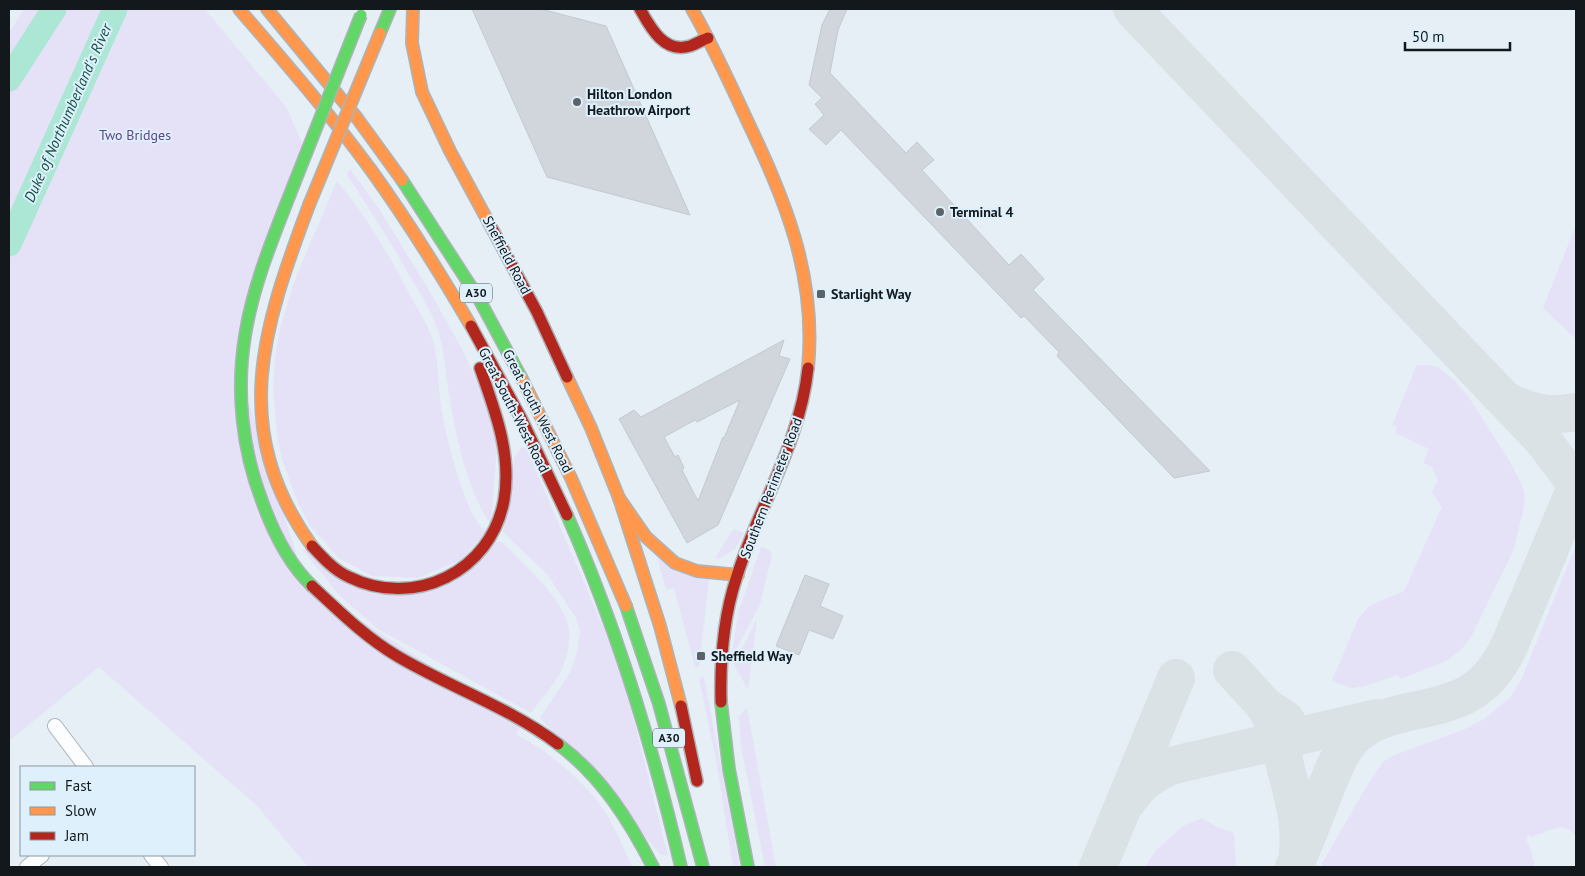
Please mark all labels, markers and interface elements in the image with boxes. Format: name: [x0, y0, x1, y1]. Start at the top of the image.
water label: Duke of Northumberland's River: [20, 20, 116, 205]
scale bar: [1405, 20, 1510, 52]
text: 50 m: [1412, 27, 1445, 46]
place label: Hilton London Heathrow Airport: [587, 85, 690, 119]
marker: Hilton London Heathrow Airport: [571, 96, 583, 108]
park label: Two Bridges: [99, 126, 171, 144]
place label: Terminal 4: [950, 203, 1013, 221]
marker: Terminal 4: [934, 206, 946, 218]
street label: Sheffield Road: [479, 213, 535, 297]
road number: A30: [460, 284, 492, 302]
place label: Starlight Way: [831, 285, 912, 303]
marker: Starlight Way: [815, 288, 827, 300]
street label: Great South-West Road: [475, 344, 553, 476]
street label: Great South West Road: [499, 346, 577, 476]
street label: Southern Perimeter Road: [736, 415, 806, 561]
place label: Sheffield Way: [711, 647, 793, 665]
marker: Sheffield Way: [695, 650, 707, 662]
road number: A30: [653, 728, 685, 748]
legend: [20, 766, 195, 856]
text: Fast: [65, 776, 92, 795]
text: Slow: [65, 801, 96, 820]
text: Jam: [64, 826, 89, 845]

